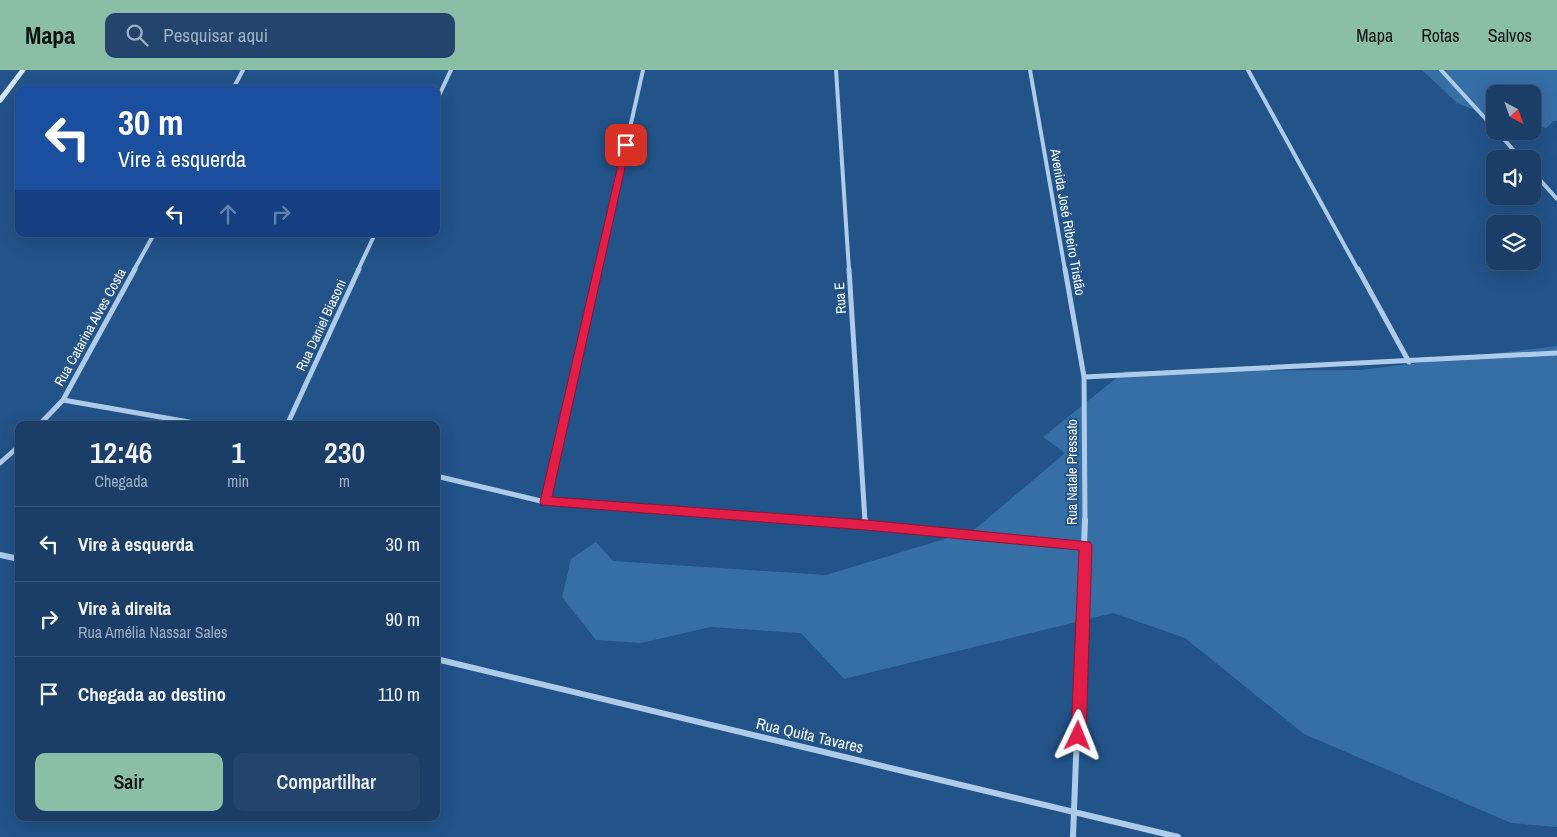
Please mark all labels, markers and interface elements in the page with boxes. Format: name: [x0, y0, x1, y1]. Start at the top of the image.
search box: [105, 13, 455, 58]
text: Mapa: [25, 19, 75, 51]
icon: search: [123, 21, 151, 49]
text: Pesquisar aqui: [163, 22, 268, 48]
text: Mapa: [1356, 23, 1393, 48]
text: Rotas: [1421, 23, 1460, 48]
text: Salvos: [1488, 23, 1532, 48]
north arrow: [1486, 85, 1541, 140]
map controls: [1486, 85, 1541, 270]
text: 30 m: [118, 99, 183, 146]
icon: left: [35, 105, 100, 170]
pin: [605, 124, 647, 166]
icon: arrive: [612, 131, 640, 159]
text: Vire à esquerda: [118, 144, 246, 174]
street label: Avenida José Ribeiro Tristão: [1046, 146, 1090, 297]
button: sound: [1486, 150, 1541, 205]
icon: left: [161, 200, 189, 228]
icon: ahead: [214, 200, 242, 228]
icon: right: [267, 200, 295, 228]
button: layers: [1486, 215, 1541, 270]
street label: Rua Catarina Alves Costa: [50, 264, 130, 389]
street label: Rua Daniel Biasoni: [292, 276, 350, 374]
street label: Rua E: [830, 281, 850, 315]
street label: Rua Natale Pressato: [1063, 419, 1081, 525]
text: 12:46: [90, 432, 152, 472]
text: 1: [231, 432, 245, 472]
text: 230: [324, 432, 365, 472]
text: Chegada: [95, 470, 148, 492]
text: min: [227, 470, 249, 492]
text: m: [339, 470, 350, 492]
icon: left: [35, 530, 63, 558]
text: Vire à esquerda: [78, 531, 194, 557]
text: 30 m: [385, 531, 420, 557]
text: Vire à direita: [78, 595, 171, 621]
icon: right: [35, 605, 63, 633]
text: 90 m: [385, 606, 420, 632]
text: Rua Amélia Nassar Sales: [78, 621, 228, 643]
icon: arrive: [35, 680, 63, 708]
text: Chegada ao destino: [78, 681, 226, 707]
text: 110 m: [378, 681, 420, 707]
position arrow: [1051, 709, 1103, 761]
street label: Rua Quita Tavares: [754, 712, 866, 758]
button: Sair: [35, 753, 223, 811]
button: Compartilhar: [233, 753, 420, 811]

